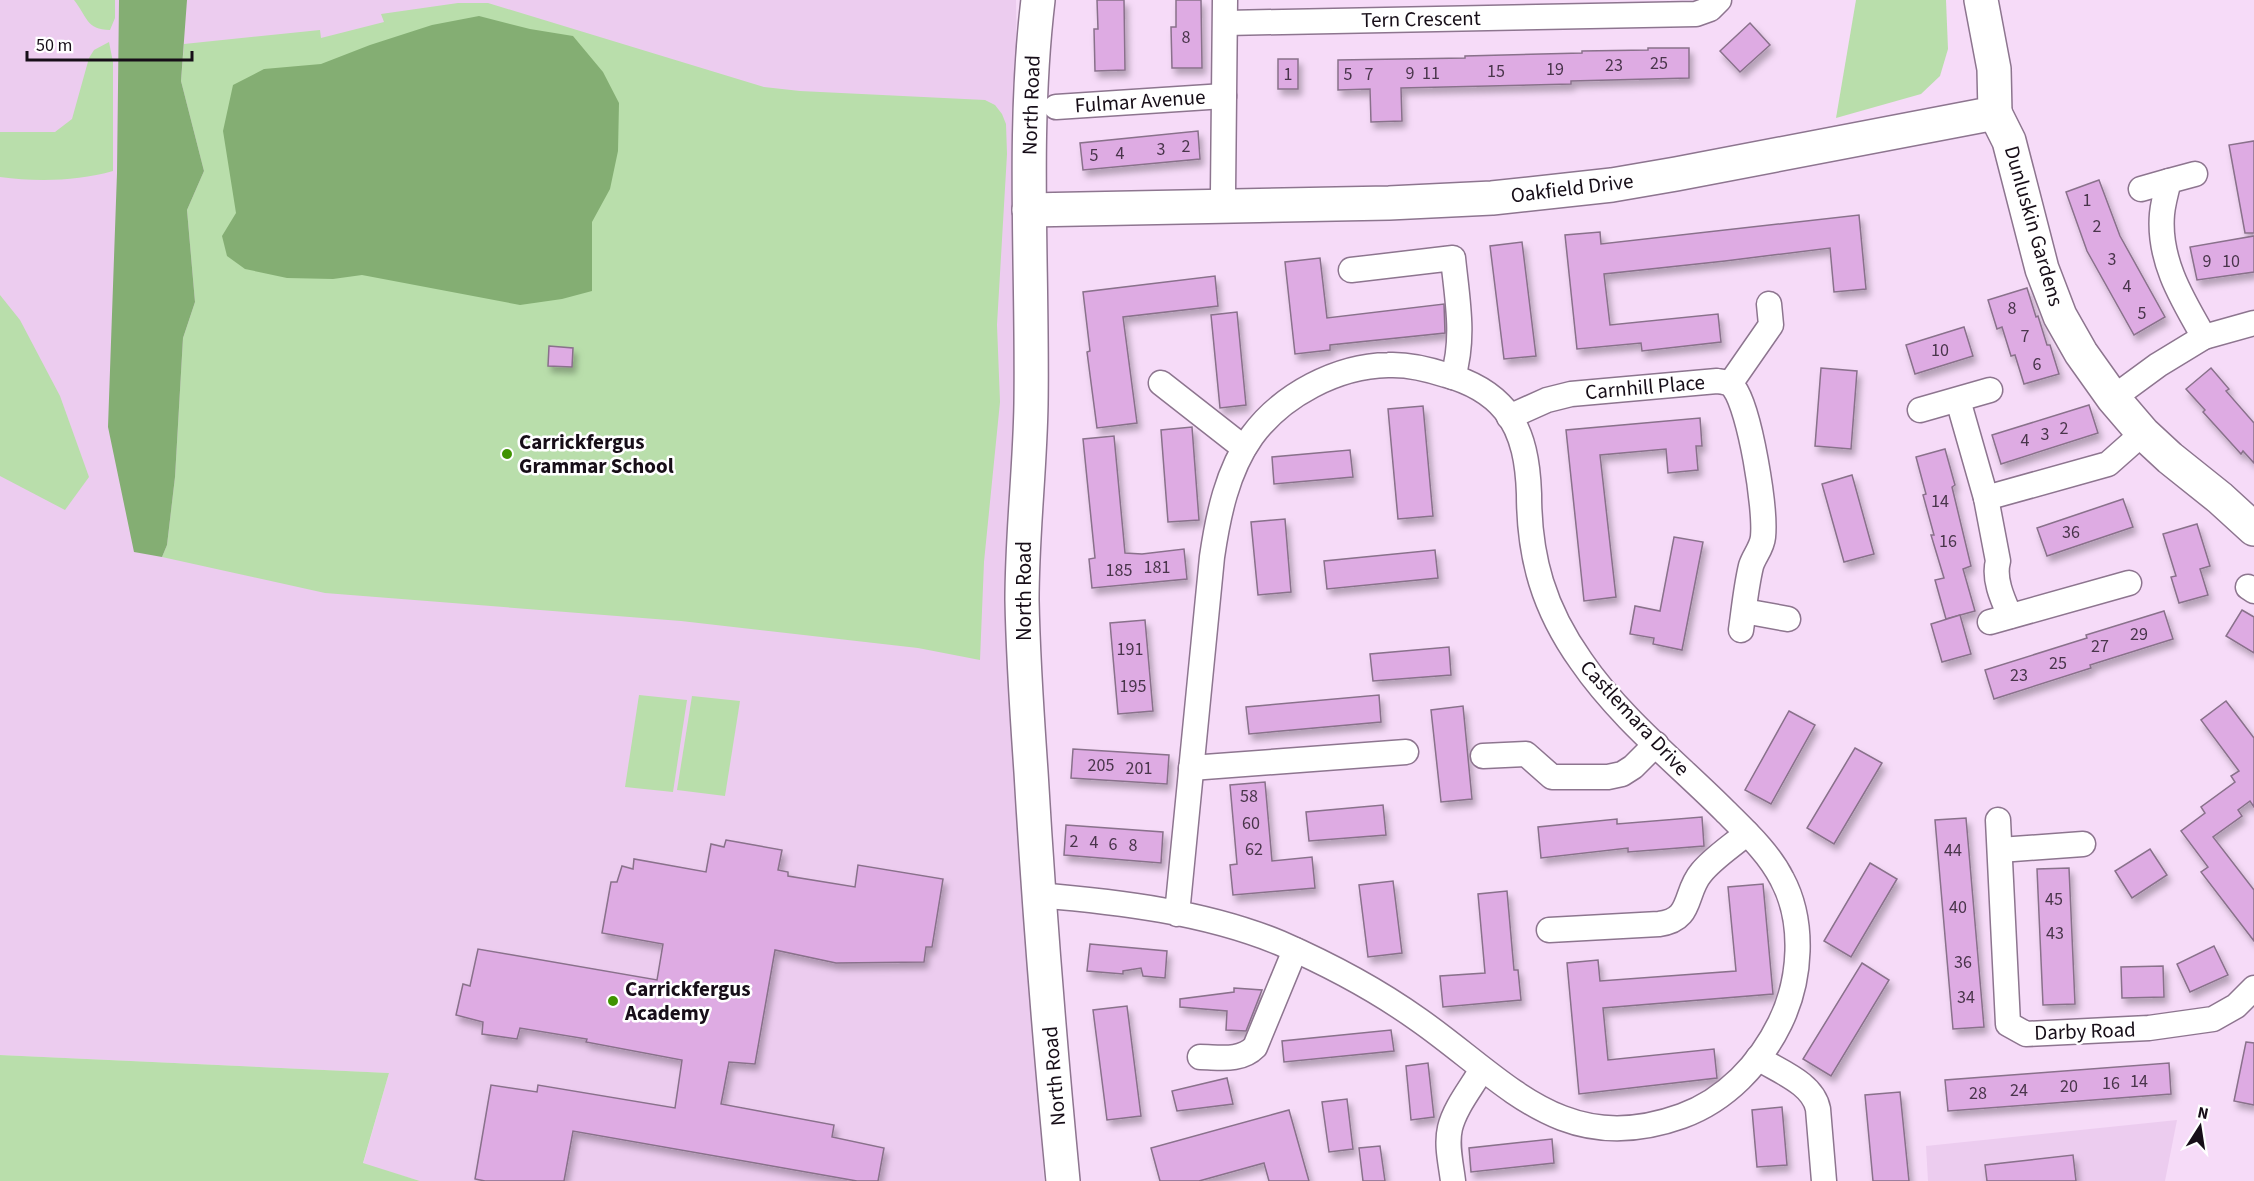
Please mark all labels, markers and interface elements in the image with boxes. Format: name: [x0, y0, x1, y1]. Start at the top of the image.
street label: Tern Crescent: [1361, 3, 1481, 35]
scale bar: [27, 24, 192, 62]
house number: 8: [1182, 25, 1191, 50]
text: 50 m: [36, 33, 72, 58]
house number: 25: [1650, 51, 1668, 76]
house number: 23: [1605, 53, 1623, 78]
street label: North Road: [1014, 54, 1048, 156]
house number: 19: [1546, 57, 1564, 82]
house number: 15: [1487, 59, 1505, 84]
house number: 9: [1406, 61, 1415, 86]
house number: 11: [1422, 61, 1440, 86]
house number: 1: [1284, 62, 1292, 87]
house number: 5: [1344, 62, 1353, 87]
house number: 7: [1365, 62, 1374, 87]
street label: Fulmar Avenue: [1074, 81, 1206, 121]
house number: 2: [1182, 134, 1191, 159]
house number: 3: [1157, 137, 1166, 162]
house number: 4: [1116, 141, 1125, 166]
street label: Dunluskin Gardens: [1997, 142, 2071, 310]
house number: 5: [1090, 143, 1099, 168]
street label: Oakfield Drive: [1509, 166, 1635, 210]
house number: 1: [2083, 188, 2091, 213]
house number: 2: [2093, 214, 2102, 239]
house number: 3: [2108, 247, 2117, 272]
house number: 9: [2203, 249, 2212, 274]
house number: 10: [2222, 249, 2240, 274]
house number: 4: [2123, 274, 2132, 299]
house number: 8: [2008, 296, 2017, 321]
house number: 5: [2138, 301, 2147, 326]
house number: 7: [2021, 324, 2030, 349]
house number: 10: [1931, 338, 1949, 363]
house number: 6: [2033, 352, 2042, 377]
street label: Carnhill Place: [1584, 367, 1706, 407]
house number: 2: [2060, 416, 2069, 441]
house number: 3: [2041, 422, 2050, 447]
place label: Carrickfergus Grammar School: [519, 427, 674, 481]
house number: 4: [2021, 428, 2030, 453]
marker: Carrickfergus Grammar School: [500, 447, 514, 461]
house number: 14: [1931, 489, 1949, 514]
house number: 36: [2062, 520, 2080, 545]
house number: 16: [1939, 529, 1957, 554]
street label: North Road: [1009, 541, 1039, 641]
house number: 181: [1144, 555, 1170, 580]
house number: 185: [1106, 558, 1132, 583]
house number: 29: [2130, 622, 2148, 647]
house number: 27: [2091, 634, 2109, 659]
house number: 191: [1117, 637, 1143, 662]
house number: 25: [2049, 651, 2067, 676]
street label: Castlemara Drive: [1573, 653, 1697, 783]
house number: 23: [2010, 663, 2028, 688]
house number: 195: [1120, 674, 1146, 699]
house number: 205: [1088, 753, 1114, 778]
house number: 201: [1126, 756, 1152, 781]
house number: 58: [1240, 784, 1258, 809]
house number: 60: [1242, 811, 1260, 836]
house number: 2: [1070, 829, 1079, 854]
house number: 4: [1090, 830, 1099, 855]
house number: 6: [1109, 832, 1118, 857]
house number: 8: [1129, 833, 1138, 858]
house number: 62: [1245, 837, 1263, 862]
house number: 44: [1944, 838, 1962, 863]
house number: 45: [2045, 887, 2063, 912]
house number: 40: [1949, 895, 1967, 920]
house number: 43: [2046, 921, 2064, 946]
house number: 36: [1954, 950, 1972, 975]
place label: Carrickfergus Academy: [624, 974, 751, 1028]
house number: 34: [1957, 985, 1975, 1010]
marker: Carrickfergus Academy: [606, 994, 620, 1008]
street label: Darby Road: [2034, 1014, 2136, 1048]
street label: North Road: [1035, 1025, 1073, 1127]
house number: 14: [2130, 1069, 2148, 1094]
house number: 16: [2102, 1071, 2120, 1096]
house number: 20: [2060, 1074, 2078, 1099]
house number: 24: [2010, 1078, 2028, 1103]
house number: 28: [1969, 1081, 1987, 1106]
north arrow: [2170, 1097, 2230, 1157]
text: N: [2195, 1101, 2210, 1125]

